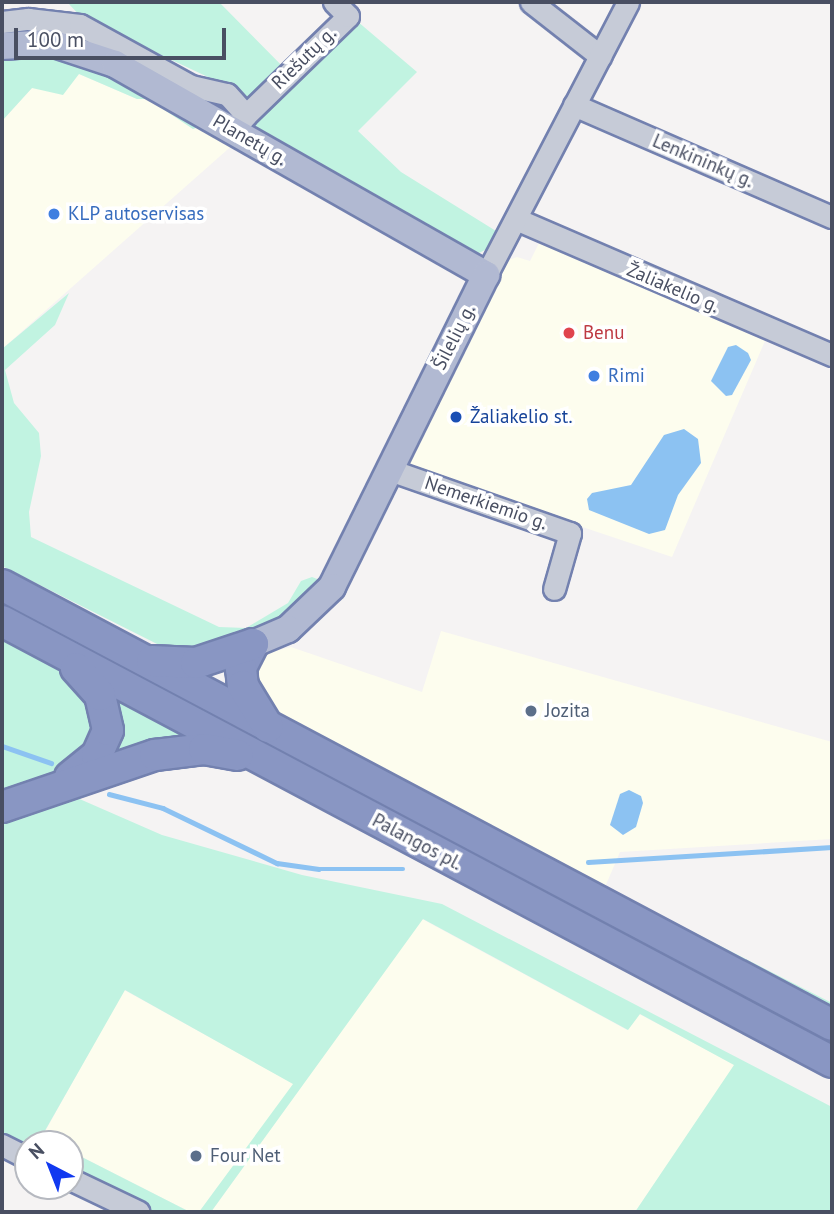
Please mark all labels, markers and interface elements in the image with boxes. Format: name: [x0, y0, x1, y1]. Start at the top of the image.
scale bar: [18, 14, 229, 58]
street label: Riešutų g.: [267, 22, 341, 94]
text: 100 m: [27, 26, 84, 53]
street label: Planetų g.: [209, 110, 291, 170]
street label: Lenkininkų g.: [649, 130, 757, 192]
place label: KLP autoservisas: [68, 203, 205, 225]
marker: KLP autoservisas: [46, 206, 62, 222]
street label: Žaliakelio g.: [623, 258, 723, 318]
street label: Šilelių g.: [428, 300, 480, 374]
place label: Benu: [583, 322, 624, 344]
marker: Benu: [561, 325, 577, 341]
place label: Rimi: [608, 365, 645, 387]
marker: Rimi: [586, 368, 602, 384]
place label: Žaliakelio st.: [470, 406, 573, 428]
marker: Žaliakelio st.: [448, 409, 464, 425]
street label: Nemerkiemio g.: [422, 471, 550, 535]
place label: Jozita: [545, 700, 590, 722]
marker: Jozita: [523, 703, 539, 719]
street label: Palangos pl.: [368, 809, 466, 875]
north arrow: [14, 1130, 84, 1200]
text: N: [24, 1138, 49, 1164]
place label: Four Net: [210, 1145, 281, 1167]
marker: Four Net: [188, 1148, 204, 1164]

